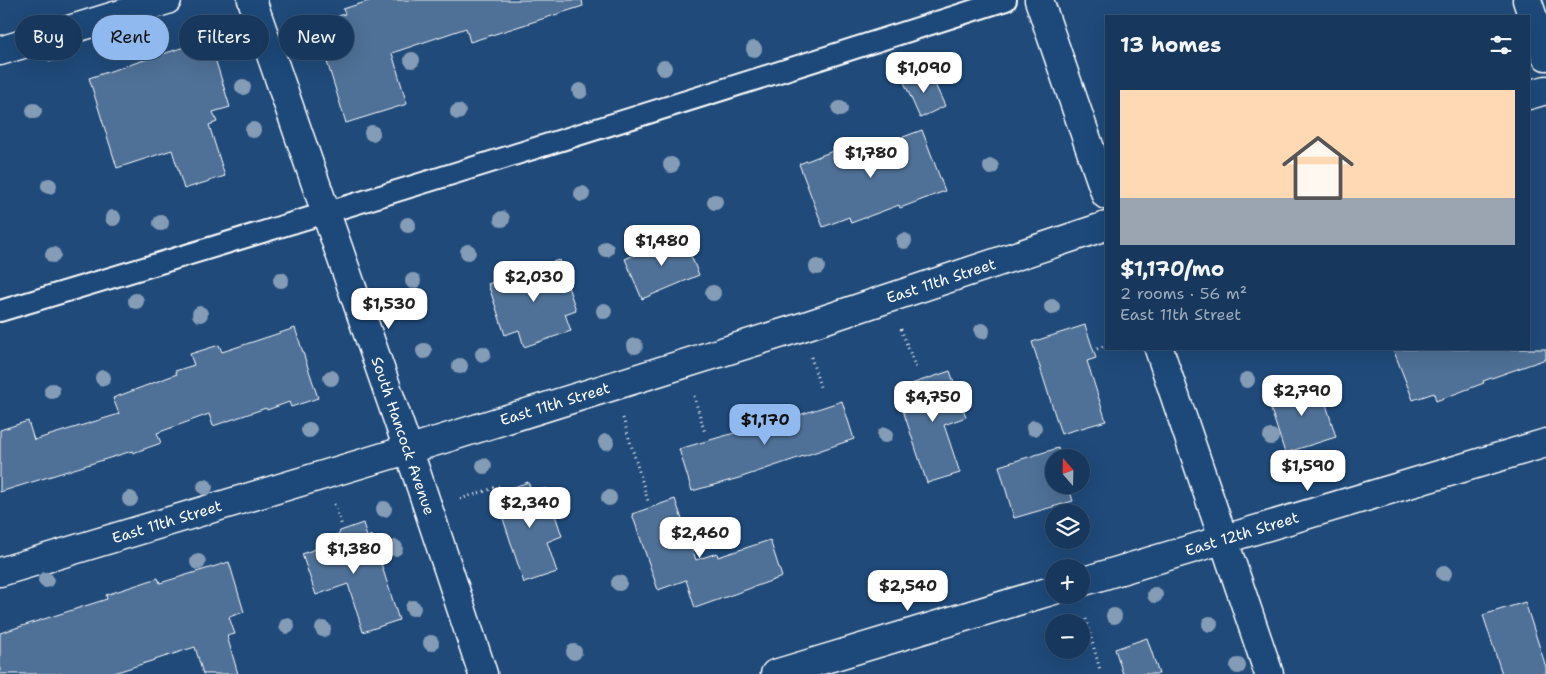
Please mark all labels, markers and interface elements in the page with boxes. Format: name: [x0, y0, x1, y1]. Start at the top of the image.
chip: Buy: [15, 15, 82, 60]
chip: Rent: [92, 15, 169, 60]
chip: Filters: [179, 15, 269, 60]
chip: New: [279, 15, 354, 60]
text: 13 homes: [1120, 31, 1221, 59]
icon: filters: [1487, 31, 1515, 59]
pin: $1,090: [883, 52, 965, 94]
text: $1,090: [897, 57, 951, 78]
icon: home: [1273, 123, 1363, 213]
pin: $1,780: [830, 136, 912, 179]
text: $1,780: [844, 142, 898, 163]
pin: $1,480: [621, 224, 703, 267]
text: $1,480: [635, 230, 689, 251]
street label: East 11th Street: [884, 254, 998, 308]
text: $1,170/mo: [1120, 255, 1225, 283]
pin: $2,030: [493, 260, 575, 303]
text: $2,030: [505, 266, 563, 287]
text: 2 rooms · 56 m²: [1120, 283, 1247, 304]
pin: $1,530: [348, 288, 430, 330]
text: $1,530: [362, 293, 416, 314]
text: East 11th Street: [1120, 304, 1241, 325]
street label: South Hancock Avenue: [367, 354, 439, 518]
pin: $2,790: [1261, 374, 1343, 417]
street label: East 11th Street: [498, 378, 612, 430]
pin: $4,750: [892, 380, 974, 423]
text: $2,790: [1273, 380, 1331, 401]
text: $4,750: [905, 386, 961, 407]
pin: $1,170: [724, 404, 806, 446]
text: $1,170: [740, 409, 790, 430]
north arrow: [1045, 449, 1090, 494]
map controls: [1045, 449, 1090, 659]
pin: $1,590: [1267, 450, 1349, 492]
text: $1,590: [1281, 455, 1335, 476]
pin: $2,340: [489, 486, 571, 529]
text: $2,340: [500, 492, 560, 513]
street label: East 11th Street: [110, 496, 224, 548]
button: layers: [1045, 504, 1090, 549]
street label: East 12th Street: [1183, 507, 1301, 561]
pin: $2,460: [659, 516, 741, 559]
text: $2,460: [671, 522, 729, 543]
pin: $1,380: [313, 532, 395, 575]
text: $1,380: [327, 538, 381, 559]
button: +: [1045, 559, 1090, 604]
pin: $2,540: [867, 570, 949, 612]
text: $2,540: [879, 575, 937, 596]
button: −: [1045, 614, 1090, 659]

